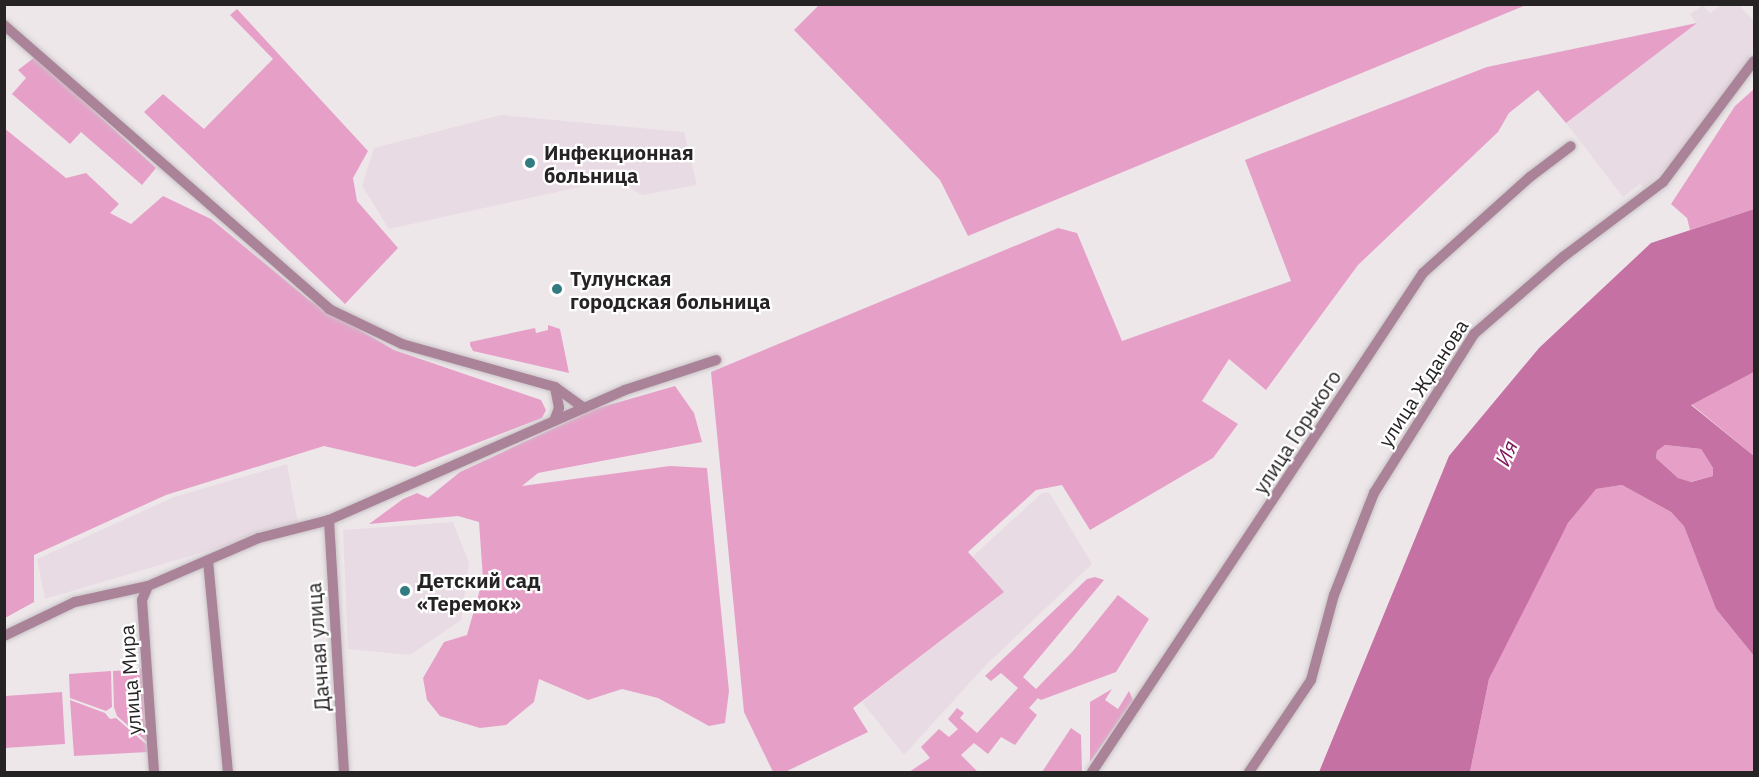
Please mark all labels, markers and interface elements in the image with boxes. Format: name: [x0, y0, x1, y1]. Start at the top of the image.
place label: Инфекционная больница: [544, 140, 694, 187]
marker: Инфекционная больница: [521, 154, 539, 172]
place label: Тулунская городская больница: [570, 266, 771, 313]
marker: Тулунская городская больница: [548, 280, 566, 298]
street label: улица Жданова: [1373, 315, 1473, 451]
street label: улица Горького: [1248, 366, 1346, 498]
water label: Ия: [1489, 436, 1523, 470]
place label: Детский сад «Теремок»: [417, 568, 540, 615]
street label: Дачная улица: [302, 582, 334, 712]
marker: Детский сад «Теремок»: [398, 584, 412, 598]
street label: улица Мира: [114, 624, 146, 736]

